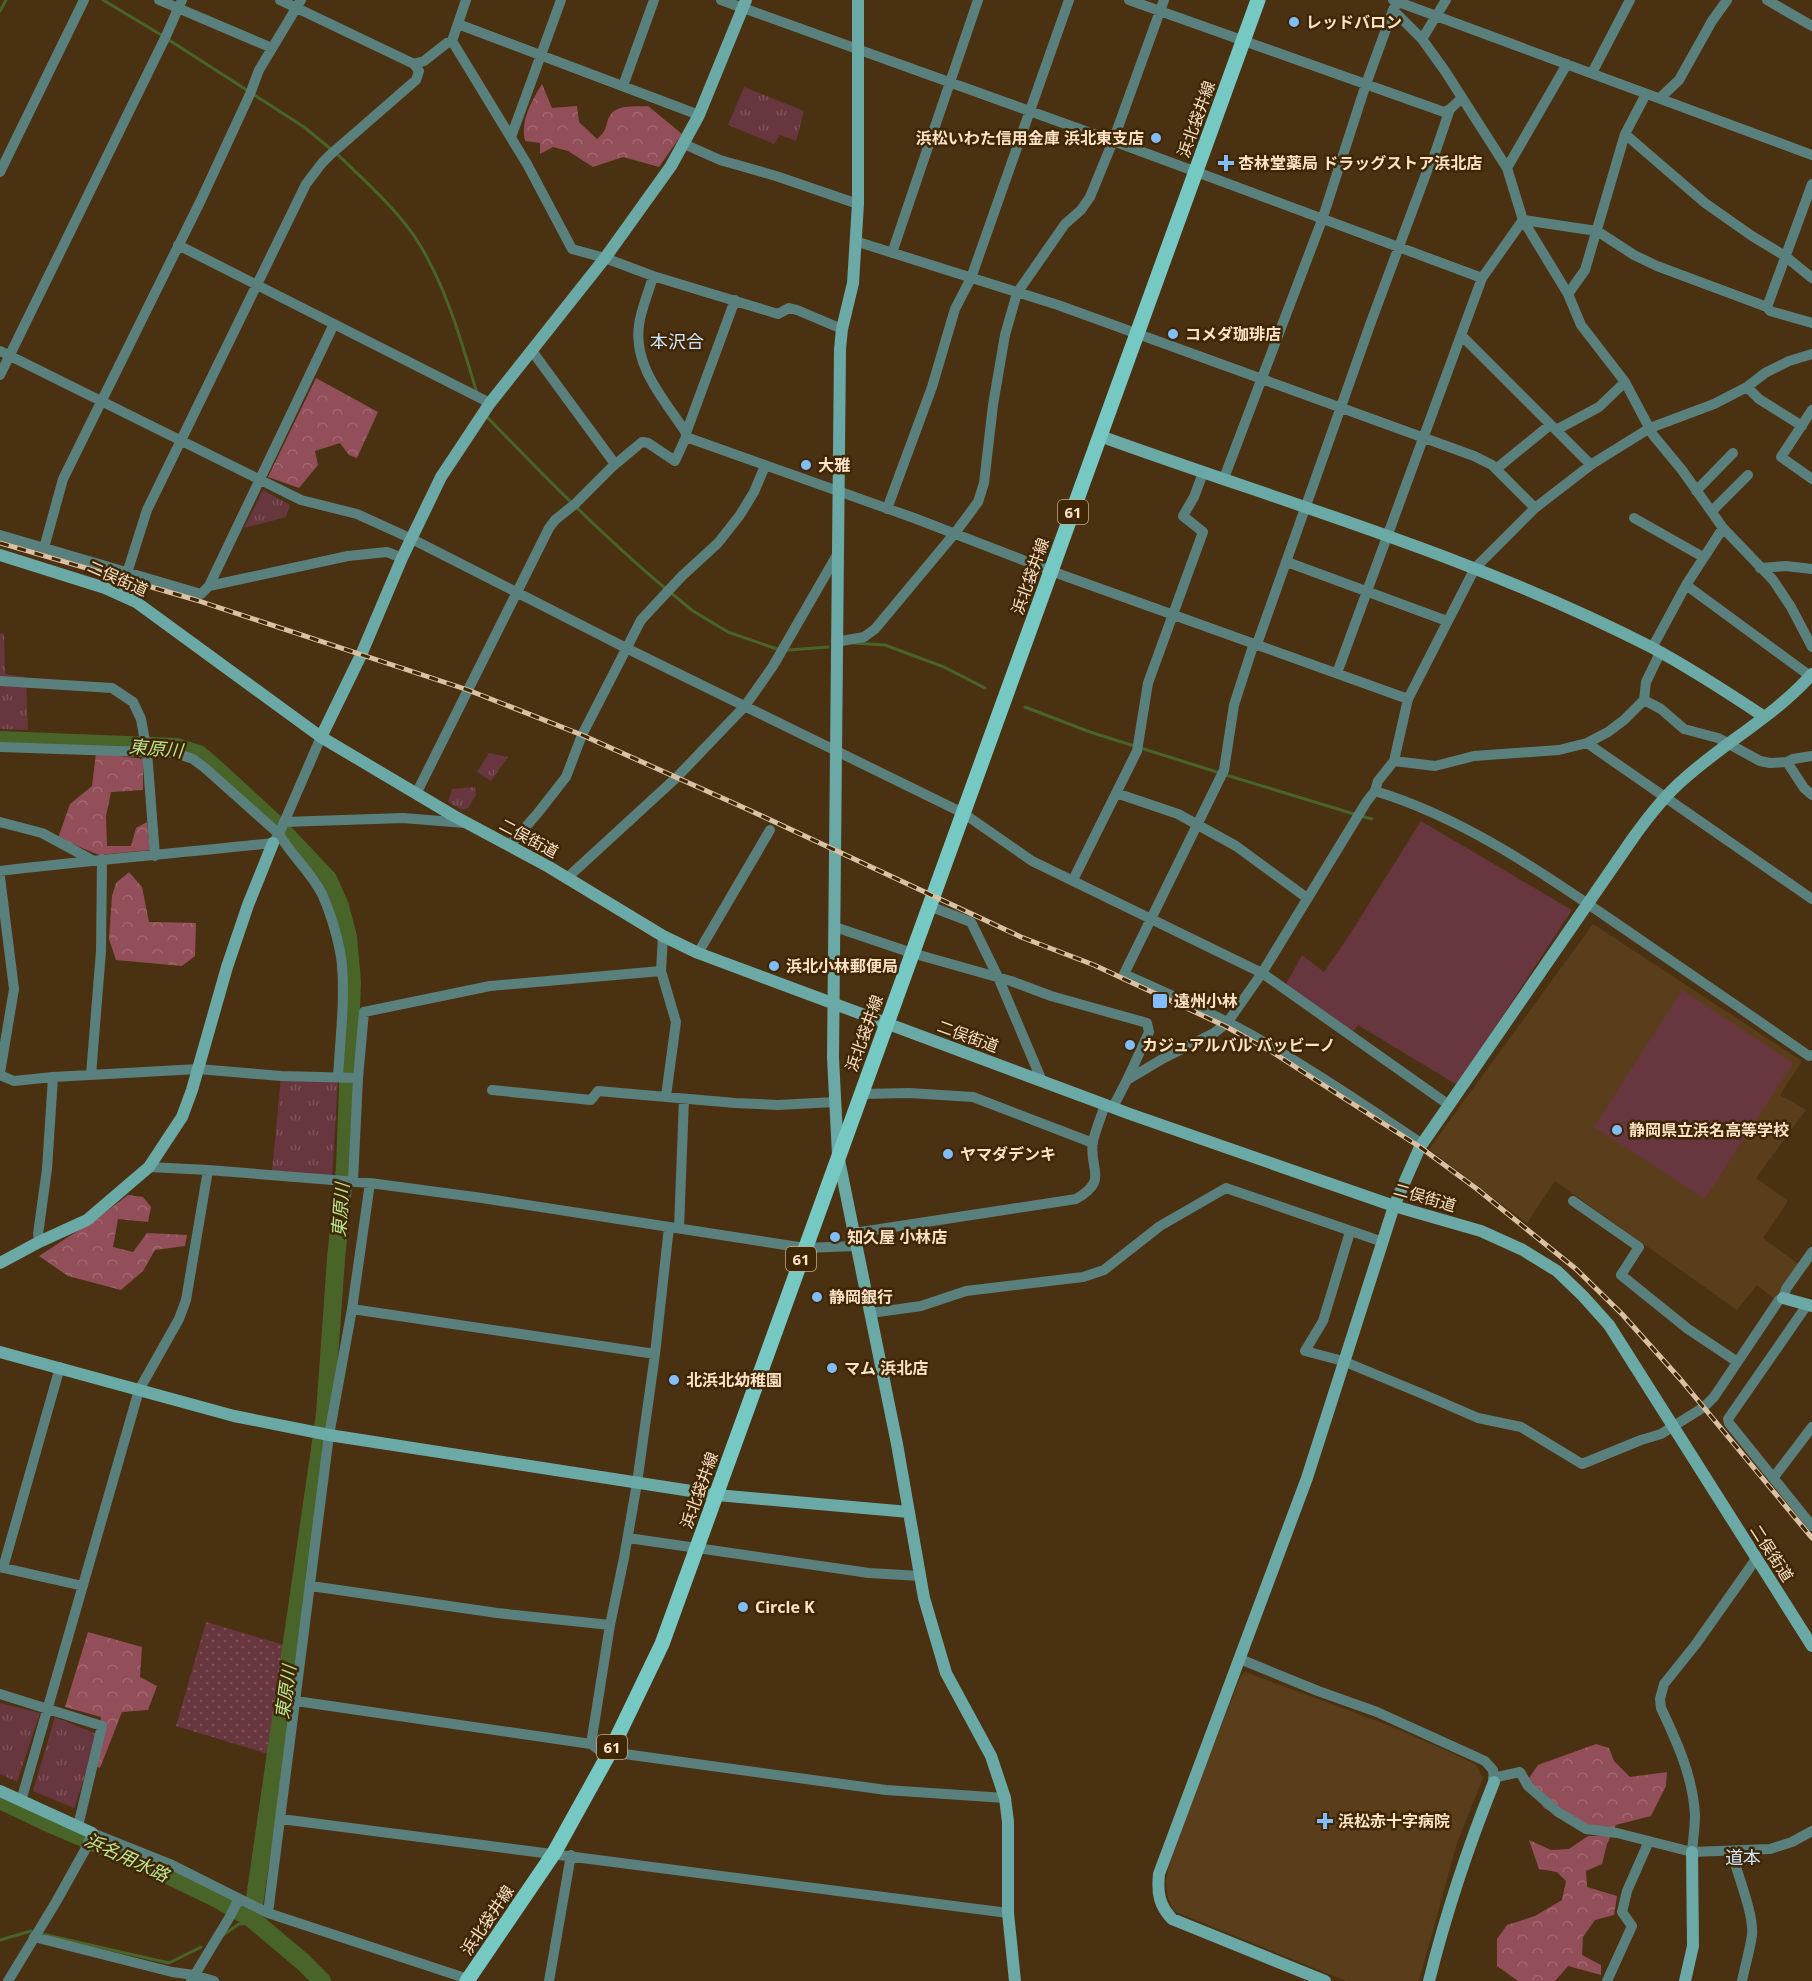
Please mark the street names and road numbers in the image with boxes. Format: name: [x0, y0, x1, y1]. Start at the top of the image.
street label: 浜北袋井線: [1172, 78, 1220, 160]
road number: 61: [1058, 500, 1088, 524]
street label: 浜北袋井線: [1006, 535, 1054, 617]
street label: 二俣街道: [84, 555, 152, 601]
street label: 二俣街道: [496, 813, 562, 863]
street label: 浜北袋井線: [840, 992, 888, 1074]
street label: 二俣街道: [934, 1015, 1002, 1057]
street label: 二俣街道: [1391, 1178, 1459, 1216]
road number: 61: [786, 1247, 816, 1271]
street label: 浜北袋井線: [675, 1449, 723, 1531]
street label: 二俣街道: [1745, 1520, 1799, 1586]
road number: 61: [597, 1735, 627, 1759]
street label: 浜北袋井線: [456, 1881, 518, 1959]

